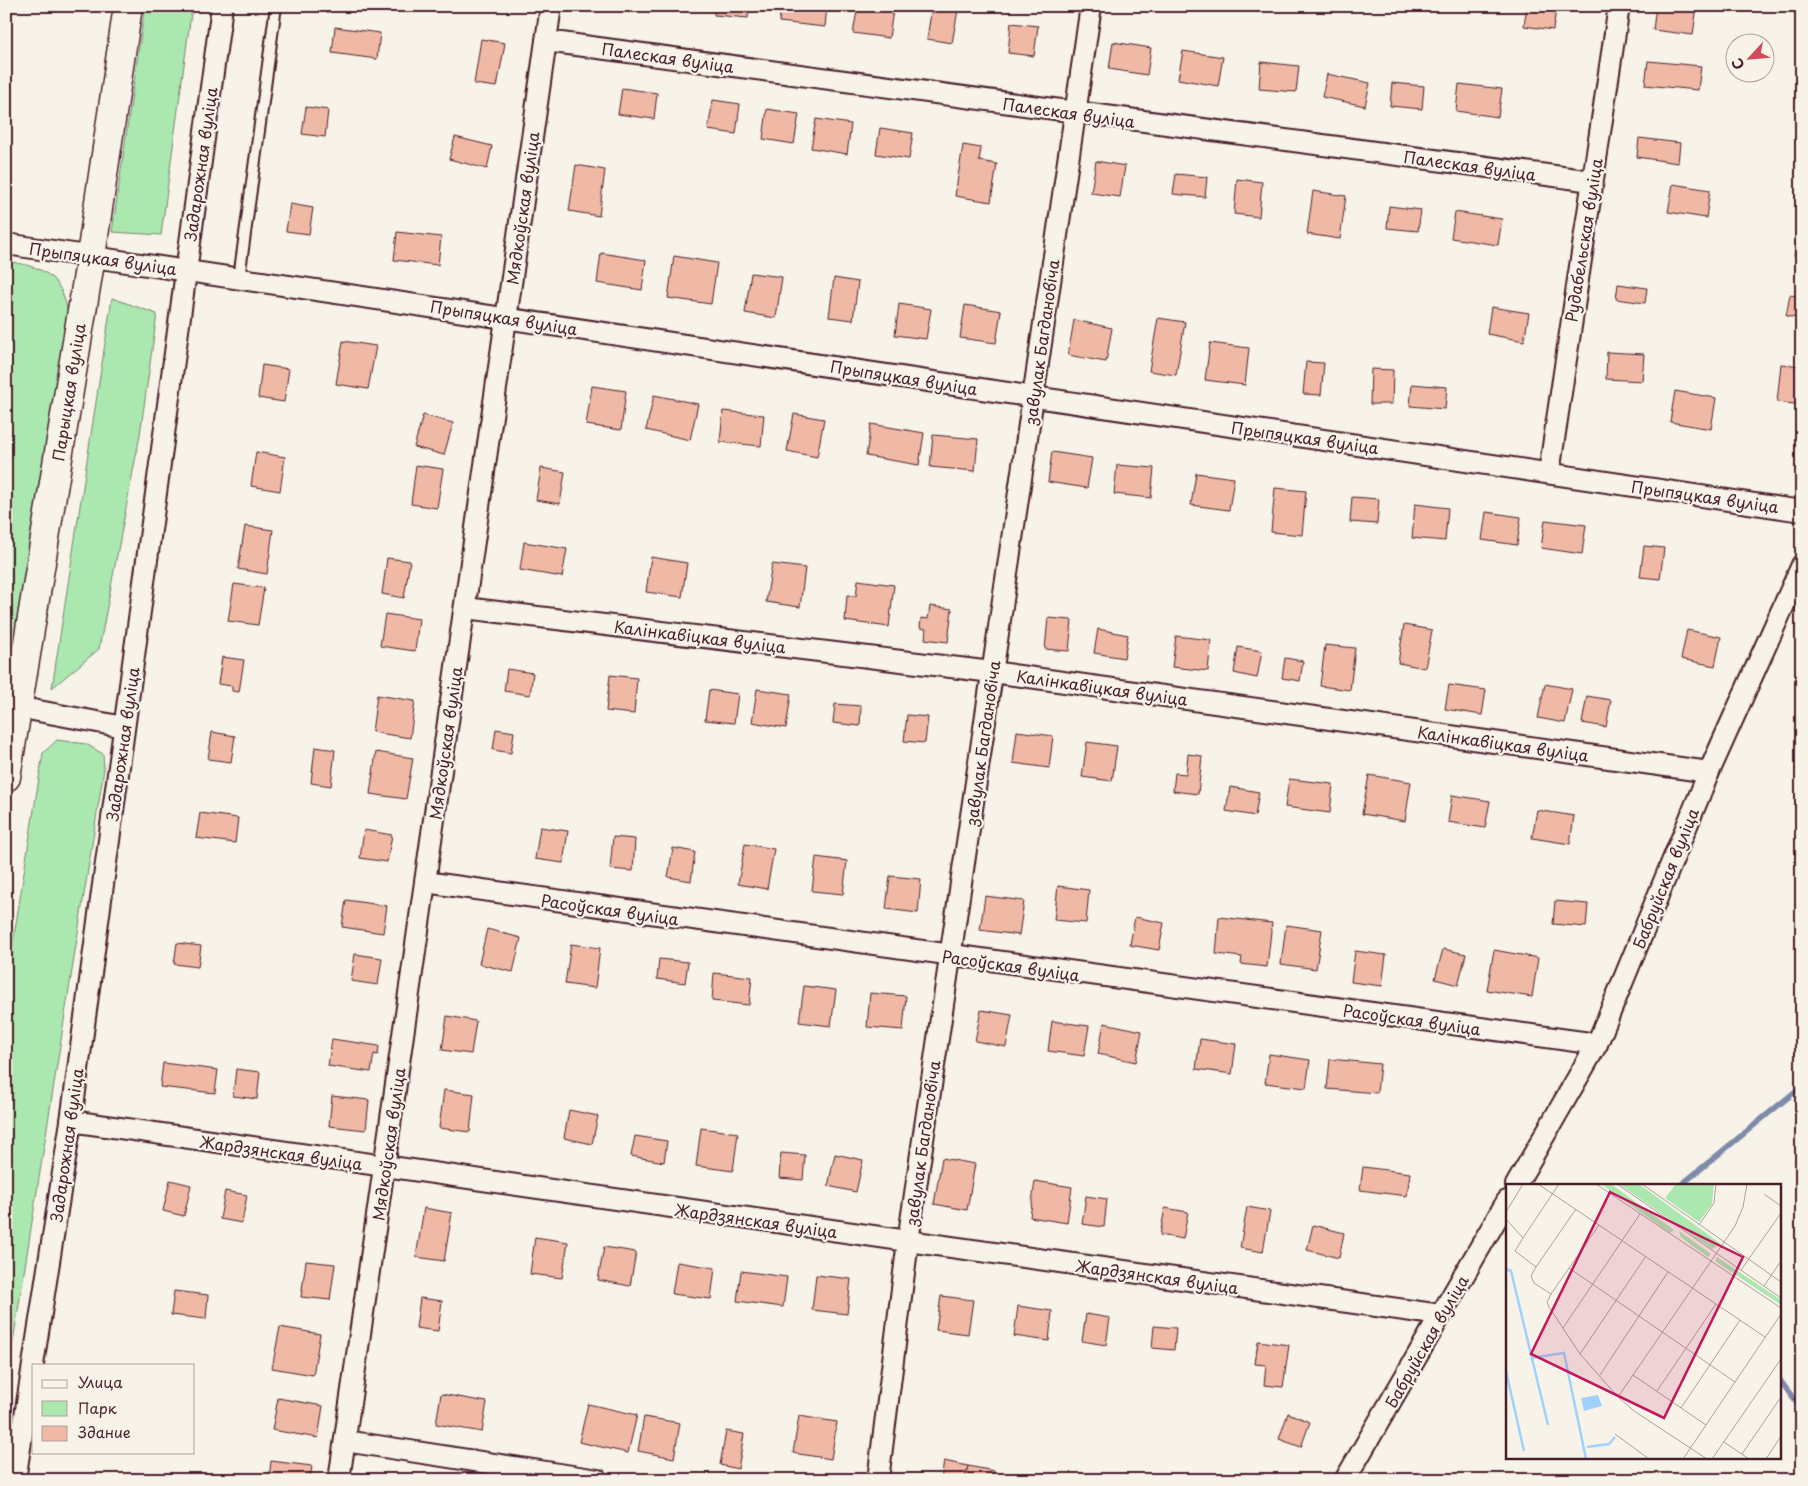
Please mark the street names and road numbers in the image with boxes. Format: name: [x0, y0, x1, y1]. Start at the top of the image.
street label: Палеская вуліца: [600, 36, 736, 78]
street label: Задарожная вуліца: [177, 85, 223, 243]
street label: Палеская вуліца: [1001, 91, 1137, 133]
street label: Мядкоўская вуліца: [499, 130, 545, 286]
street label: Палеская вуліца: [1402, 144, 1538, 186]
street label: Рудабельская вуліца: [1558, 156, 1608, 324]
street label: Прыпяцкая вуліца: [28, 236, 178, 280]
street label: завулак Багдановіча: [1017, 258, 1065, 427]
street label: Прыпяцкая вуліца: [429, 294, 579, 341]
street label: Парыцкая вуліца: [45, 321, 91, 463]
street label: Прыпяцкая вуліца: [829, 354, 979, 401]
street label: Прыпяцкая вуліца: [1230, 415, 1380, 459]
street label: Прыпяцкая вуліца: [1630, 474, 1780, 518]
street label: Калінкавіцкая вуліца: [613, 614, 787, 658]
street label: завулак Багдановіча: [958, 659, 1006, 828]
street label: Калінкавіцкая вуліца: [1015, 663, 1190, 711]
street label: Задарожная вуліца: [99, 665, 145, 823]
street label: Мядкоўская вуліца: [422, 665, 468, 821]
street label: Калінкавіцкая вуліца: [1416, 719, 1591, 767]
street label: Бабруйская вуліца: [1626, 804, 1704, 952]
street label: Расоўская вуліца: [540, 887, 681, 931]
street label: Расоўская вуліца: [941, 943, 1082, 987]
street label: Расоўская вуліца: [1342, 997, 1483, 1041]
street label: завулак Багдановіча: [898, 1059, 946, 1228]
street label: Задарожная вуліца: [43, 1066, 89, 1224]
street label: Мядкоўская вуліца: [365, 1066, 411, 1222]
street label: Жардзянская вуліца: [198, 1129, 364, 1175]
street label: Жардзянская вуліца: [673, 1197, 839, 1243]
street label: Жардзянская вуліца: [1074, 1253, 1240, 1299]
street label: Бабруйская вуліца: [1378, 1270, 1474, 1412]

